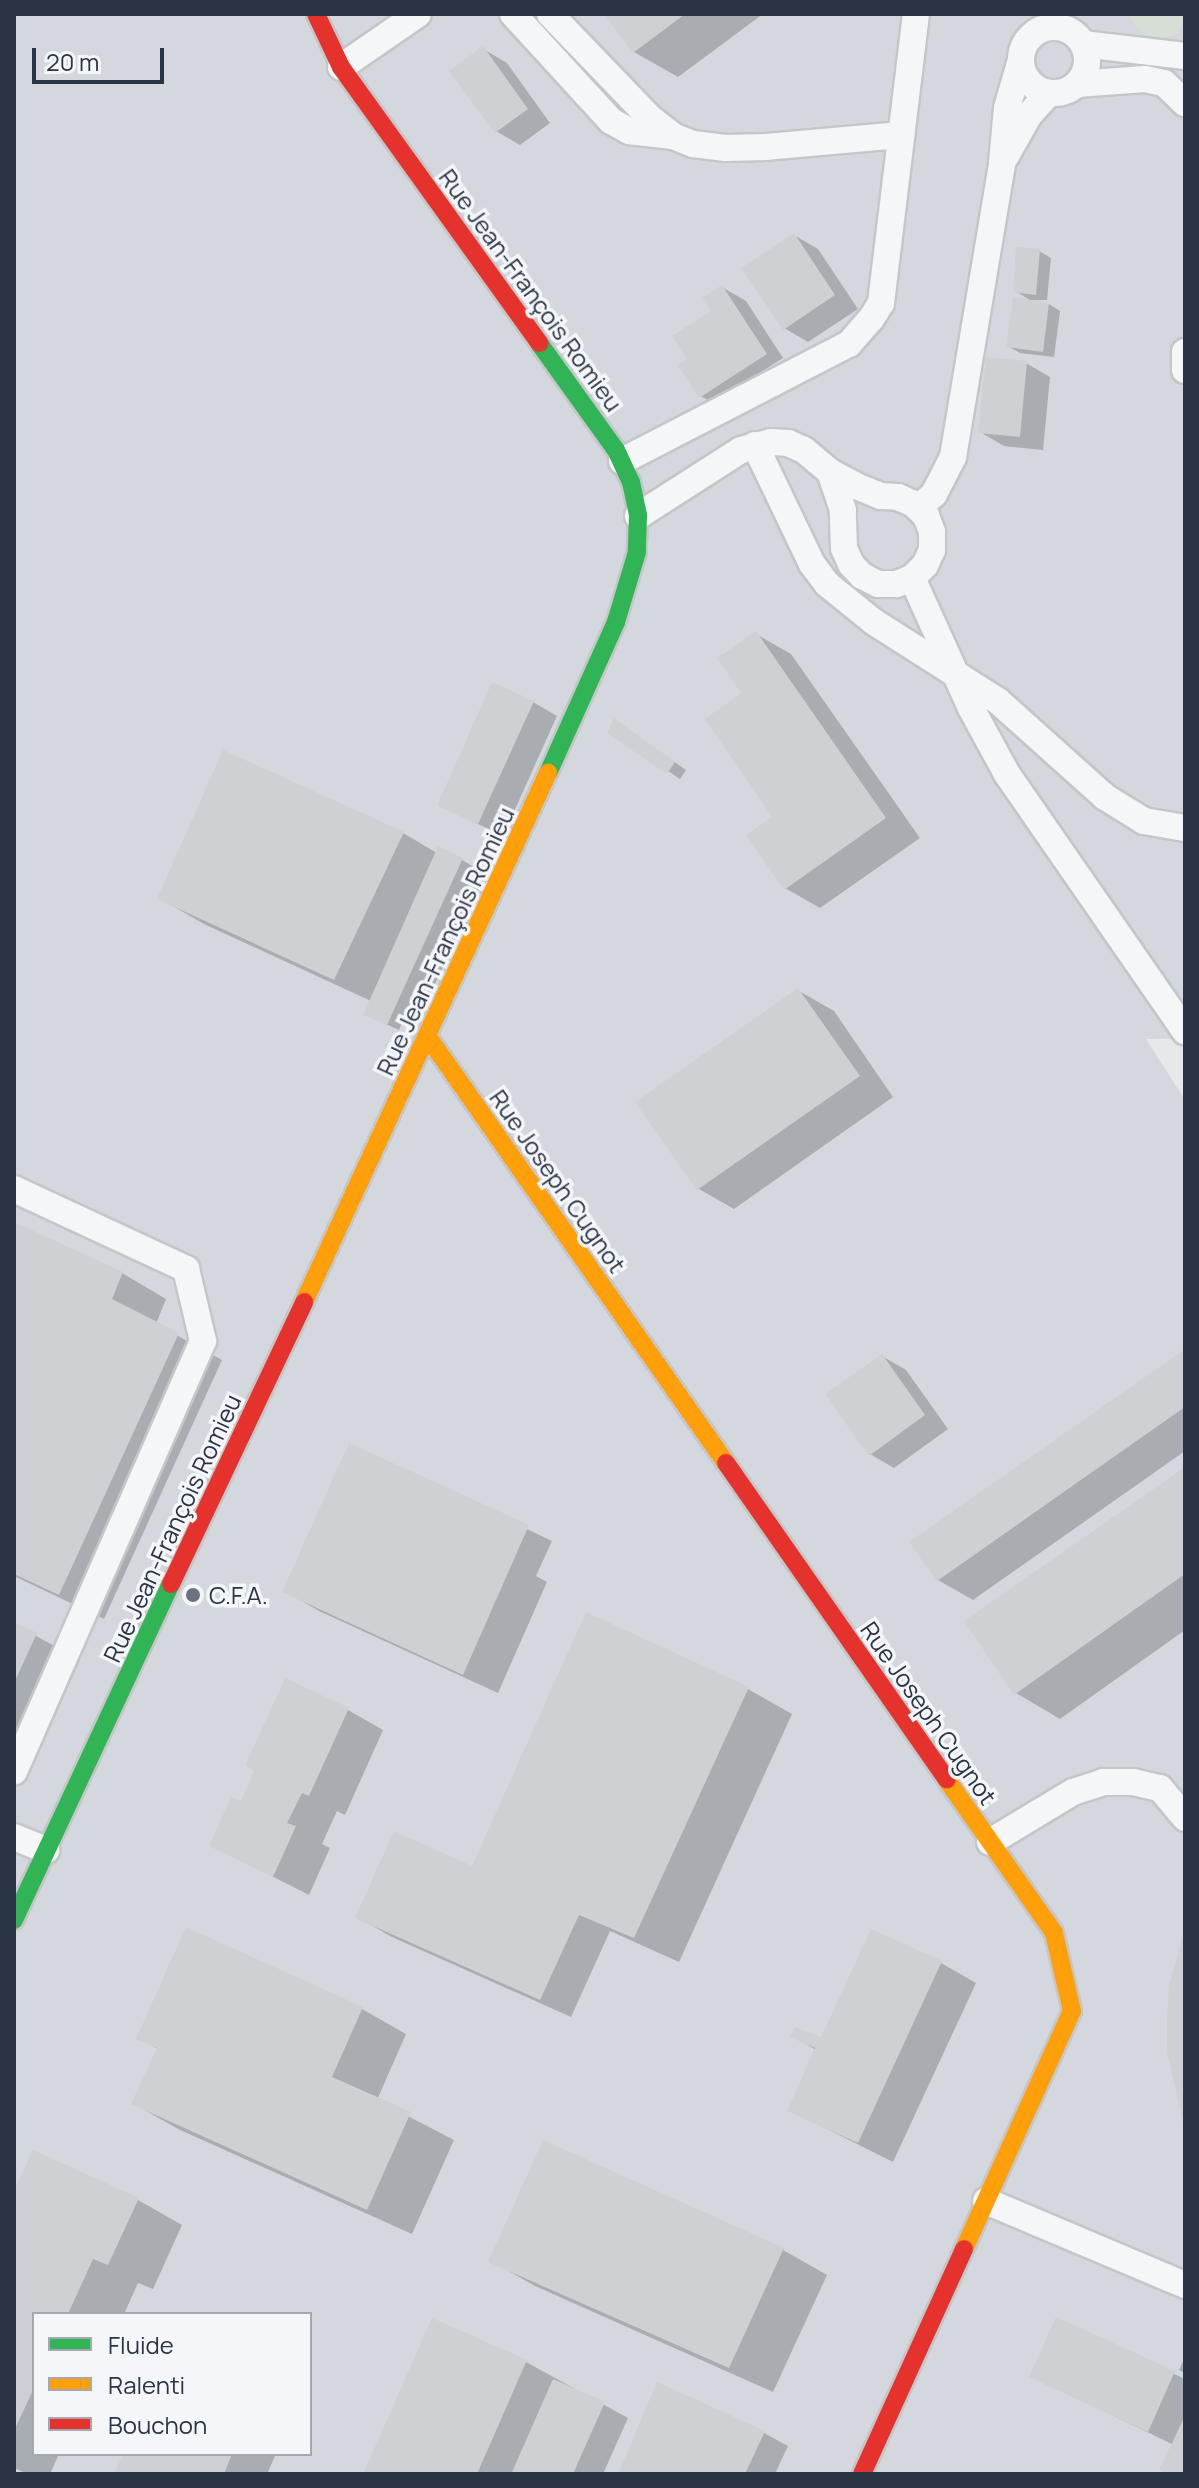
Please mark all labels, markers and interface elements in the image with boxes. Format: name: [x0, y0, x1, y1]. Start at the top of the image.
scale bar: [36, 32, 168, 82]
text: 20 m: [46, 45, 99, 78]
street label: Rue Jean-François Romieu: [433, 163, 629, 417]
street label: Rue Jean-François Romieu: [370, 802, 520, 1080]
street label: Rue Joseph Cugnot: [484, 1084, 632, 1278]
street label: Rue Jean-François Romieu: [97, 1389, 247, 1667]
place label: C.F.A.: [209, 1581, 268, 1609]
marker: C.F.A.: [184, 1586, 202, 1604]
street label: Rue Joseph Cugnot: [855, 1616, 1003, 1810]
legend: [32, 2312, 312, 2456]
text: Fluide: [108, 2328, 174, 2361]
text: Ralenti: [108, 2368, 185, 2401]
text: Bouchon: [108, 2408, 207, 2441]

